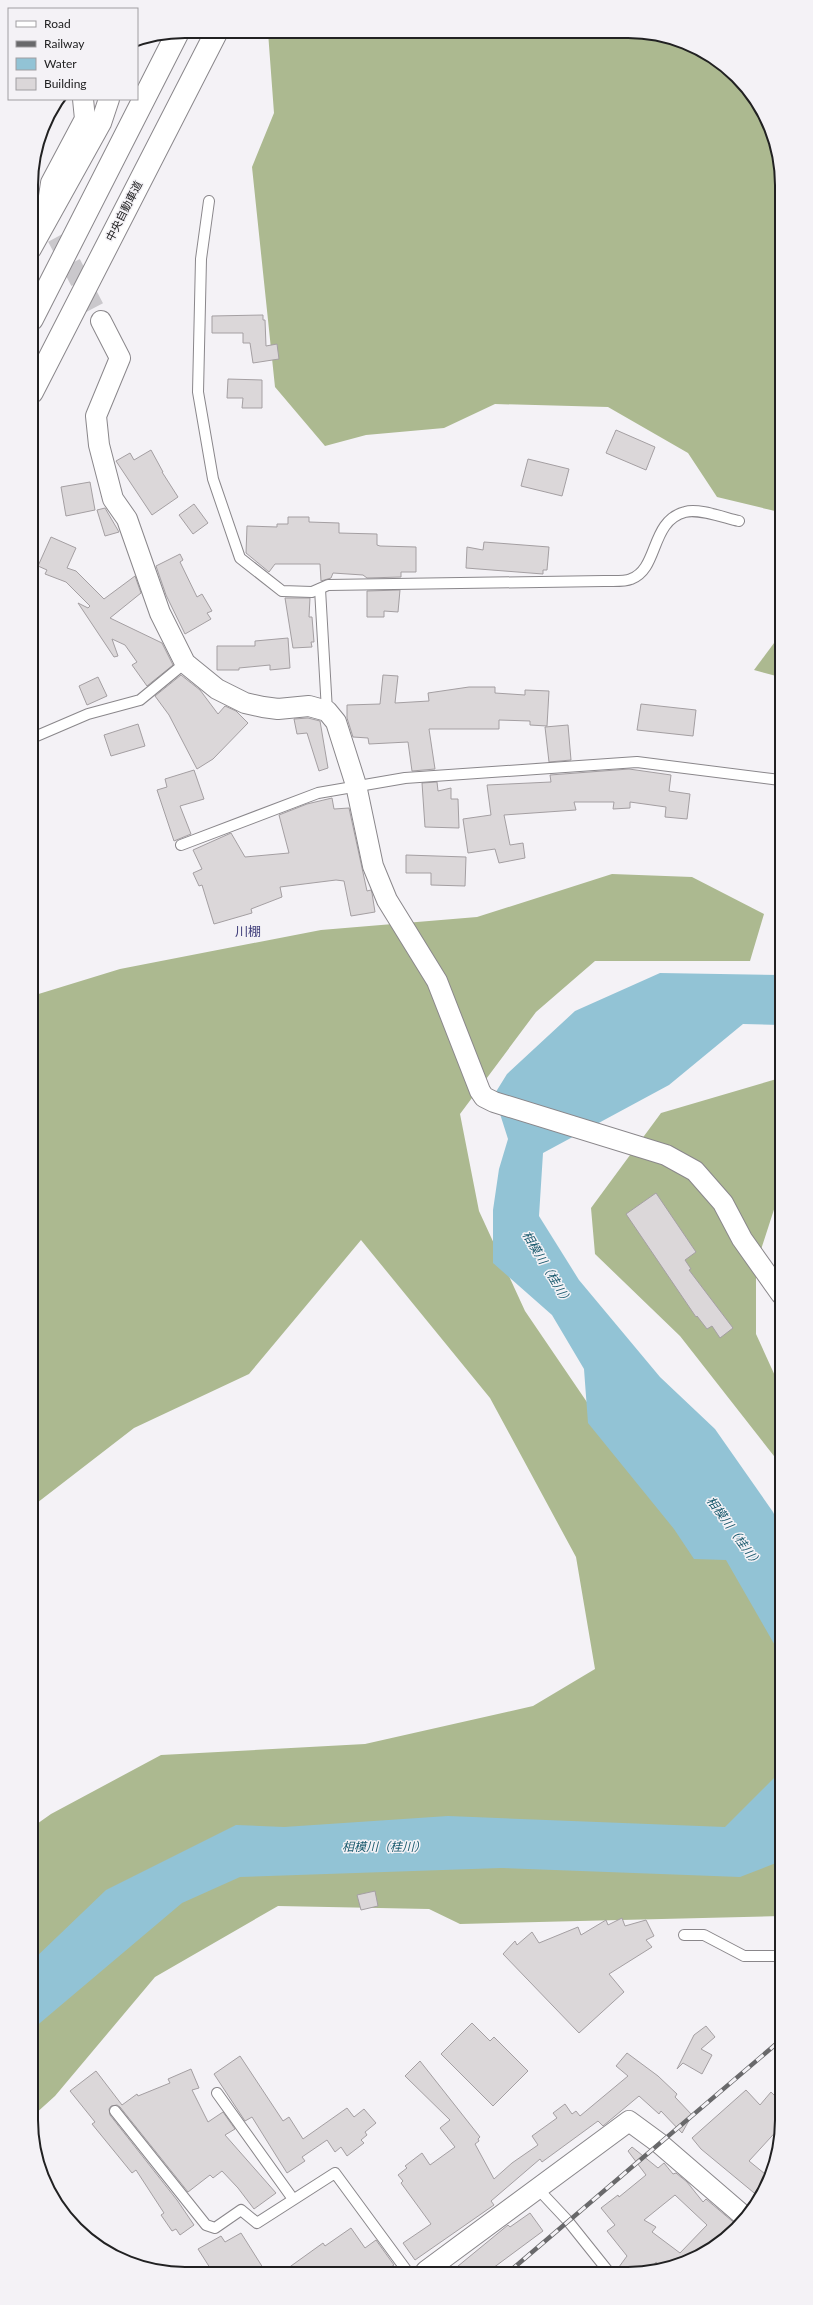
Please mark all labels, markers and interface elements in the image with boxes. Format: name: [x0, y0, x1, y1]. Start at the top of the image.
legend: [8, 8, 138, 100]
text: Road: [44, 16, 71, 31]
text: Railway: [44, 36, 85, 51]
text: Water: [44, 56, 77, 71]
text: Building: [44, 76, 87, 91]
street label: 中央自動車道: [103, 178, 144, 243]
district label: 川棚: [235, 923, 261, 939]
water label: 相模川（桂川）: [519, 1228, 575, 1308]
water label: 相模川（桂川）: [704, 1493, 765, 1570]
water label: 相模川（桂川）: [342, 1839, 426, 1854]

